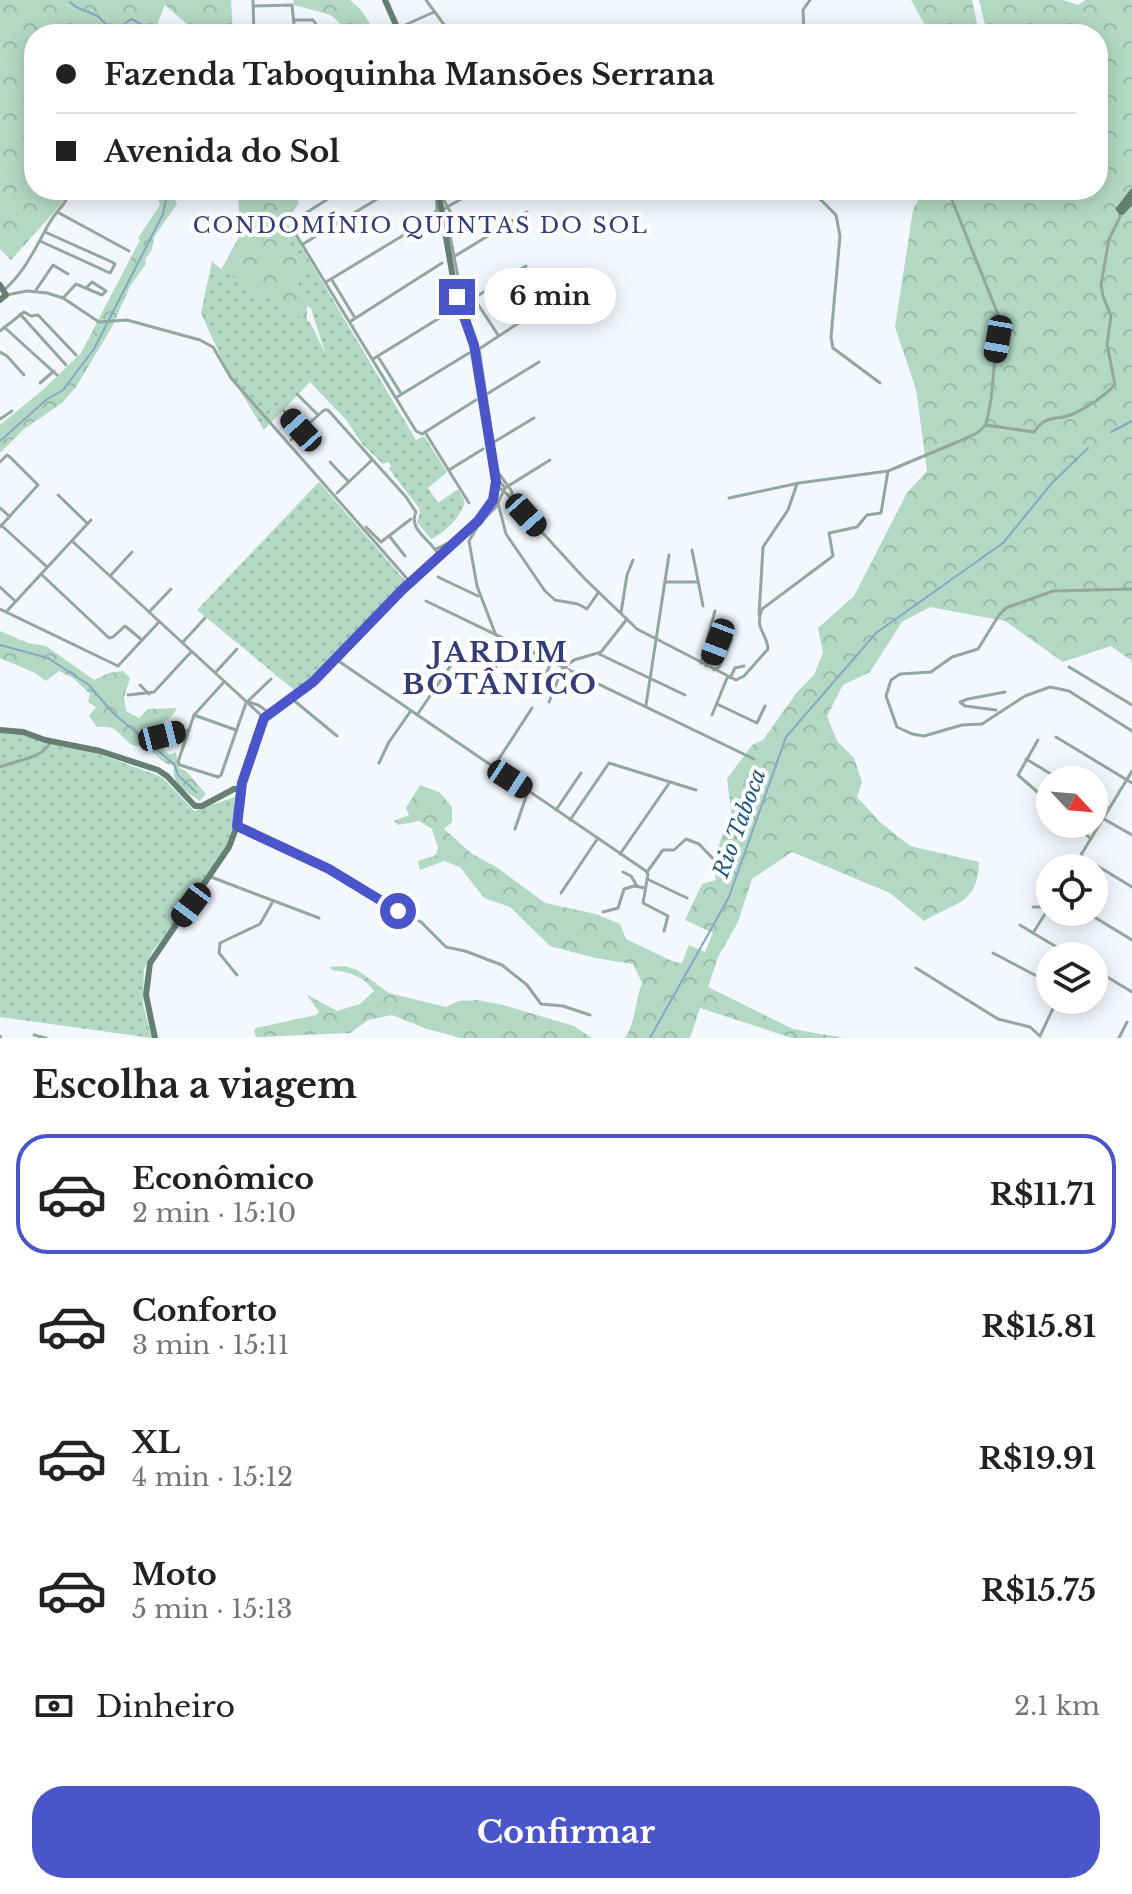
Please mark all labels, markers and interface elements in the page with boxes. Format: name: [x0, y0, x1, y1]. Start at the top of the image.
text: Fazenda Taboquinha Mansões Serrana: [104, 56, 715, 93]
text: Avenida do Sol: [104, 133, 340, 170]
district label: CONDOMÍNIO QUINTAS DO SOL: [193, 211, 649, 239]
callout: 6 min: [485, 269, 617, 325]
route end: [439, 279, 475, 315]
text: 6 min: [509, 280, 591, 312]
car: [982, 313, 1014, 365]
car: [276, 404, 326, 456]
car: [501, 489, 551, 541]
car: [698, 615, 738, 669]
district label: JARDIM BOTÂNICO: [402, 635, 598, 702]
car: [136, 719, 188, 753]
car: [483, 756, 537, 802]
water label: Rio Taboca: [707, 765, 772, 882]
north arrow: [1036, 766, 1108, 838]
map controls: [1036, 766, 1108, 1014]
button: locate: [1036, 854, 1108, 926]
car: [167, 879, 215, 931]
route start: [380, 893, 416, 929]
button: layers: [1036, 942, 1108, 1014]
text: Escolha a viagem: [32, 1063, 357, 1108]
icon: car: [36, 1158, 108, 1230]
text: Econômico: [132, 1160, 314, 1197]
text: R$11.71: [989, 1176, 1096, 1213]
text: 2 min · 15:10: [132, 1197, 296, 1229]
icon: car: [36, 1290, 108, 1362]
text: Conforto: [132, 1292, 277, 1329]
text: R$15.81: [981, 1308, 1096, 1345]
text: 3 min · 15:11: [132, 1329, 289, 1361]
icon: car: [36, 1422, 108, 1494]
text: XL: [132, 1424, 180, 1461]
text: R$19.91: [979, 1440, 1096, 1477]
text: 4 min · 15:12: [132, 1461, 293, 1493]
icon: car: [36, 1554, 108, 1626]
text: Moto: [132, 1556, 217, 1593]
text: R$15.75: [981, 1572, 1096, 1609]
text: 5 min · 15:13: [132, 1593, 293, 1625]
icon: cash: [32, 1684, 76, 1728]
text: Dinheiro: [96, 1688, 235, 1725]
text: 2.1 km: [1014, 1690, 1100, 1722]
button: Confirmar: [32, 1786, 1100, 1878]

